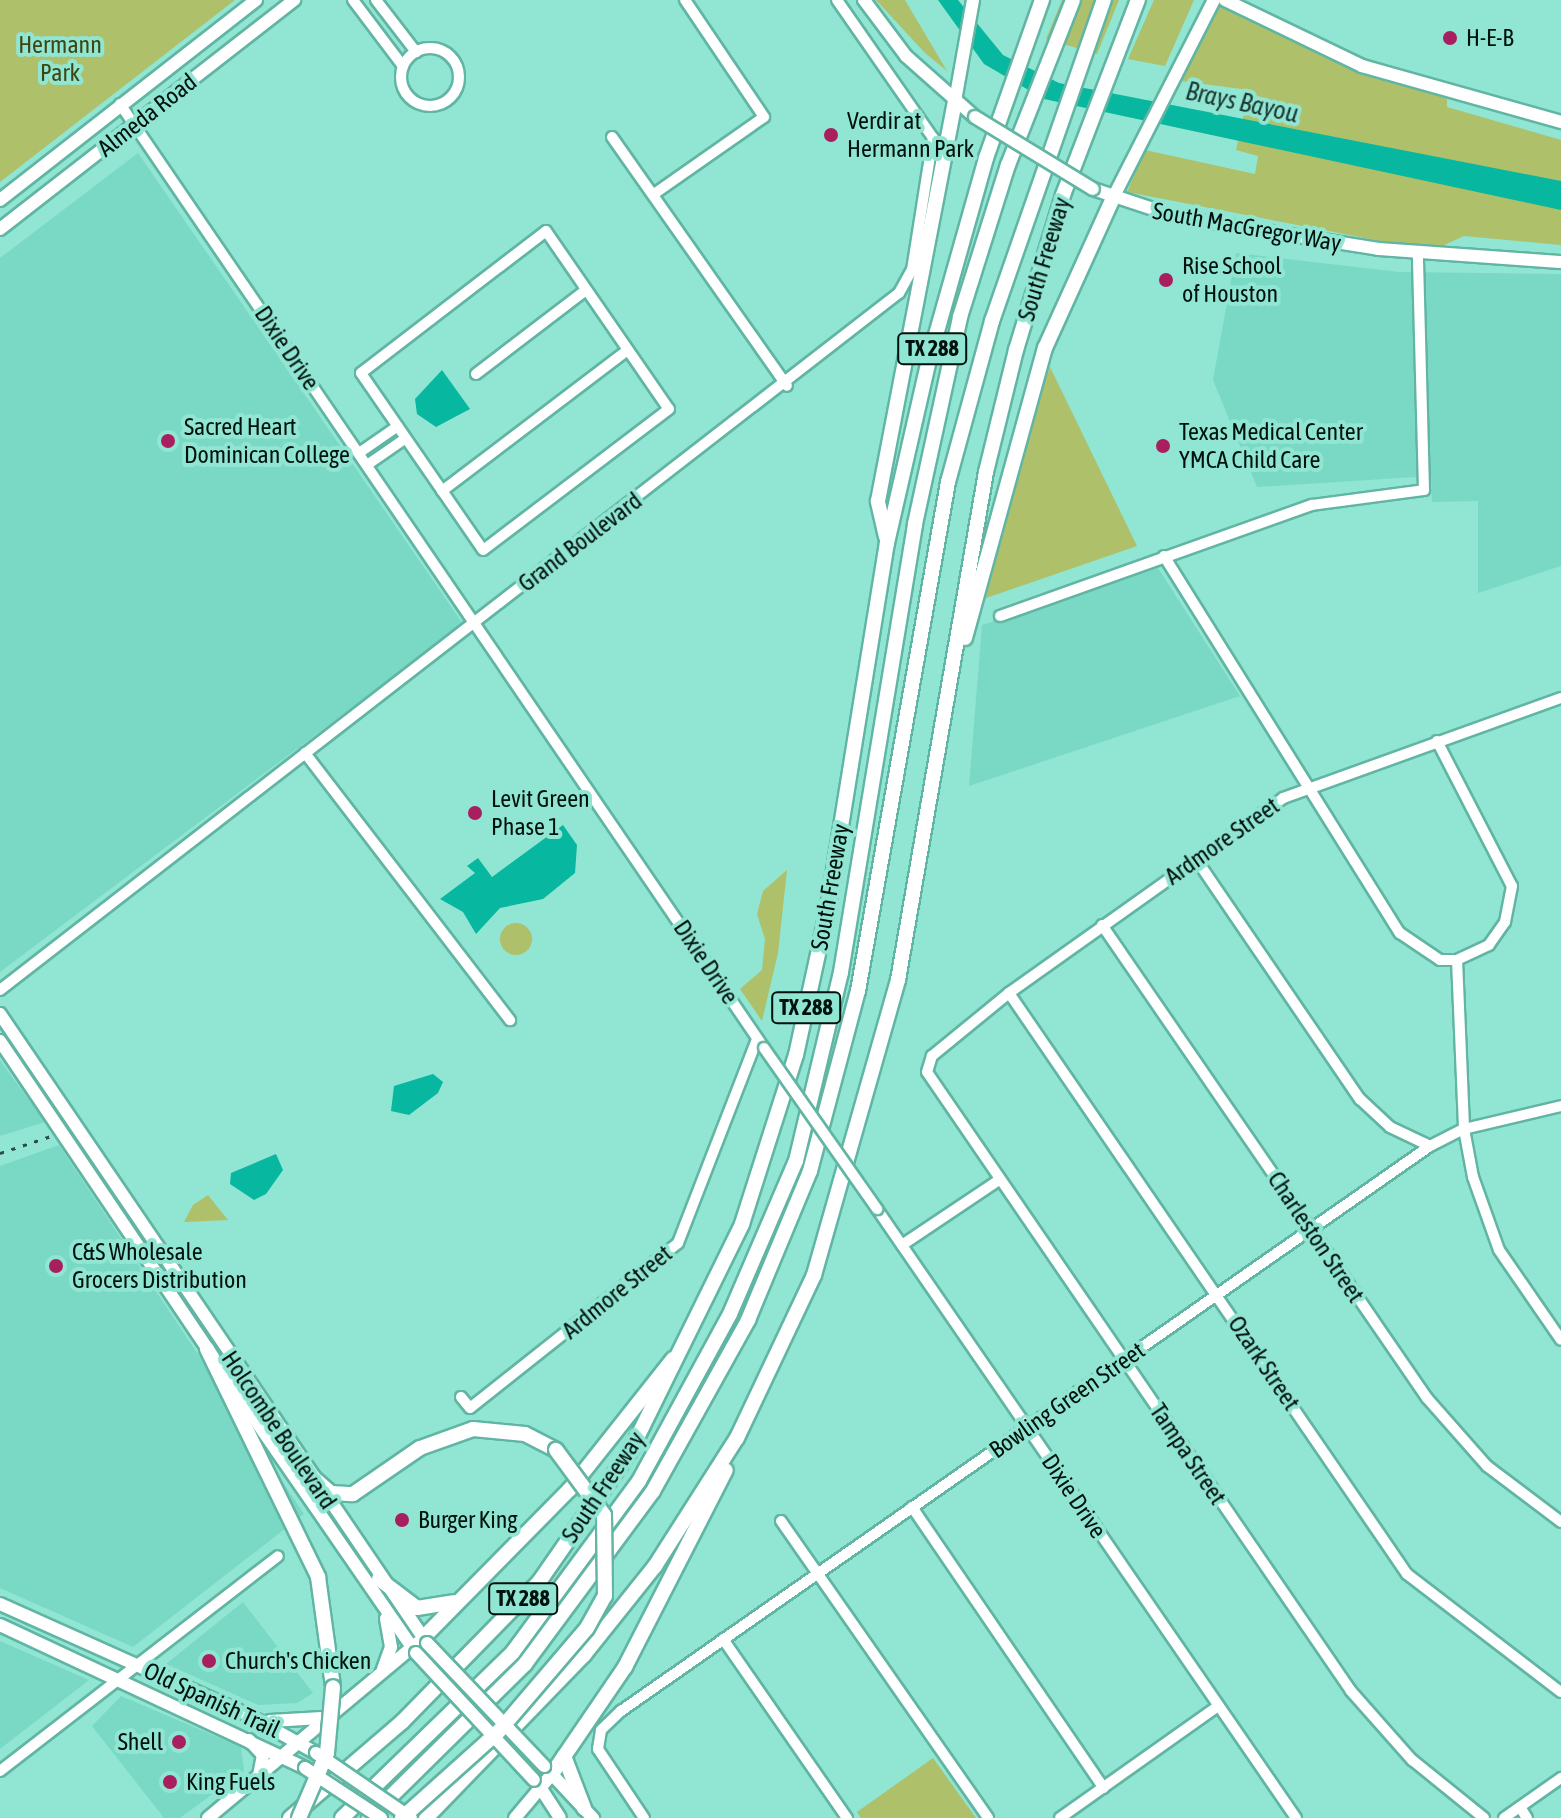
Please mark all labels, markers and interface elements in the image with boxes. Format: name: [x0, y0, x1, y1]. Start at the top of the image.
place label: H-E-B: [1466, 24, 1514, 52]
marker: H-E-B: [1441, 29, 1459, 47]
park label: Hermann Park: [18, 31, 102, 87]
street label: Almeda Road: [92, 67, 202, 163]
water label: Brays Bayou: [1183, 76, 1301, 130]
place label: Verdir at Hermann Park: [847, 107, 974, 163]
marker: Verdir at Hermann Park: [822, 126, 840, 144]
street label: South Freeway: [1012, 194, 1076, 324]
street label: South MacGregor Way: [1151, 196, 1343, 258]
place label: Rise School of Houston: [1182, 252, 1282, 308]
marker: Rise School of Houston: [1157, 271, 1175, 289]
street label: Dixie Drive: [249, 301, 325, 395]
road number: TX 288: [896, 331, 968, 367]
place label: Sacred Heart Dominican College: [184, 413, 350, 469]
place label: Texas Medical Center YMCA Child Care: [1179, 418, 1363, 474]
marker: Sacred Heart Dominican College: [159, 432, 177, 450]
marker: Texas Medical Center YMCA Child Care: [1154, 437, 1172, 455]
street label: Grand Boulevard: [513, 486, 647, 598]
place label: Levit Green Phase 1: [491, 785, 590, 841]
street label: Ardmore Street: [1159, 791, 1285, 891]
marker: Levit Green Phase 1: [466, 804, 484, 822]
street label: South Freeway: [805, 822, 855, 952]
street label: Dixie Drive: [668, 915, 744, 1009]
road number: TX 288: [770, 990, 842, 1026]
street label: Charleston Street: [1262, 1166, 1370, 1308]
place label: C&S Wholesale Grocers Distribution: [72, 1238, 247, 1294]
street label: Ardmore Street: [556, 1239, 678, 1345]
marker: C&S Wholesale Grocers Distribution: [47, 1257, 65, 1275]
street label: Ozark Street: [1222, 1310, 1306, 1416]
street label: Bowling Green Street: [984, 1336, 1150, 1464]
street label: Holcombe Boulevard: [215, 1345, 343, 1515]
street label: Tampa Street: [1144, 1398, 1232, 1510]
street label: South Freeway: [555, 1426, 651, 1548]
street label: Dixie Drive: [1036, 1449, 1112, 1543]
place label: Burger King: [418, 1506, 518, 1534]
marker: Burger King: [393, 1511, 411, 1529]
road number: TX 288: [487, 1581, 559, 1617]
place label: Church's Chicken: [225, 1647, 371, 1675]
marker: Church's Chicken: [200, 1652, 218, 1670]
street label: Old Spanish Trail: [139, 1656, 285, 1744]
place label: Shell: [118, 1728, 163, 1756]
marker: Shell: [170, 1733, 188, 1751]
place label: King Fuels: [186, 1768, 275, 1796]
marker: King Fuels: [161, 1773, 179, 1791]

